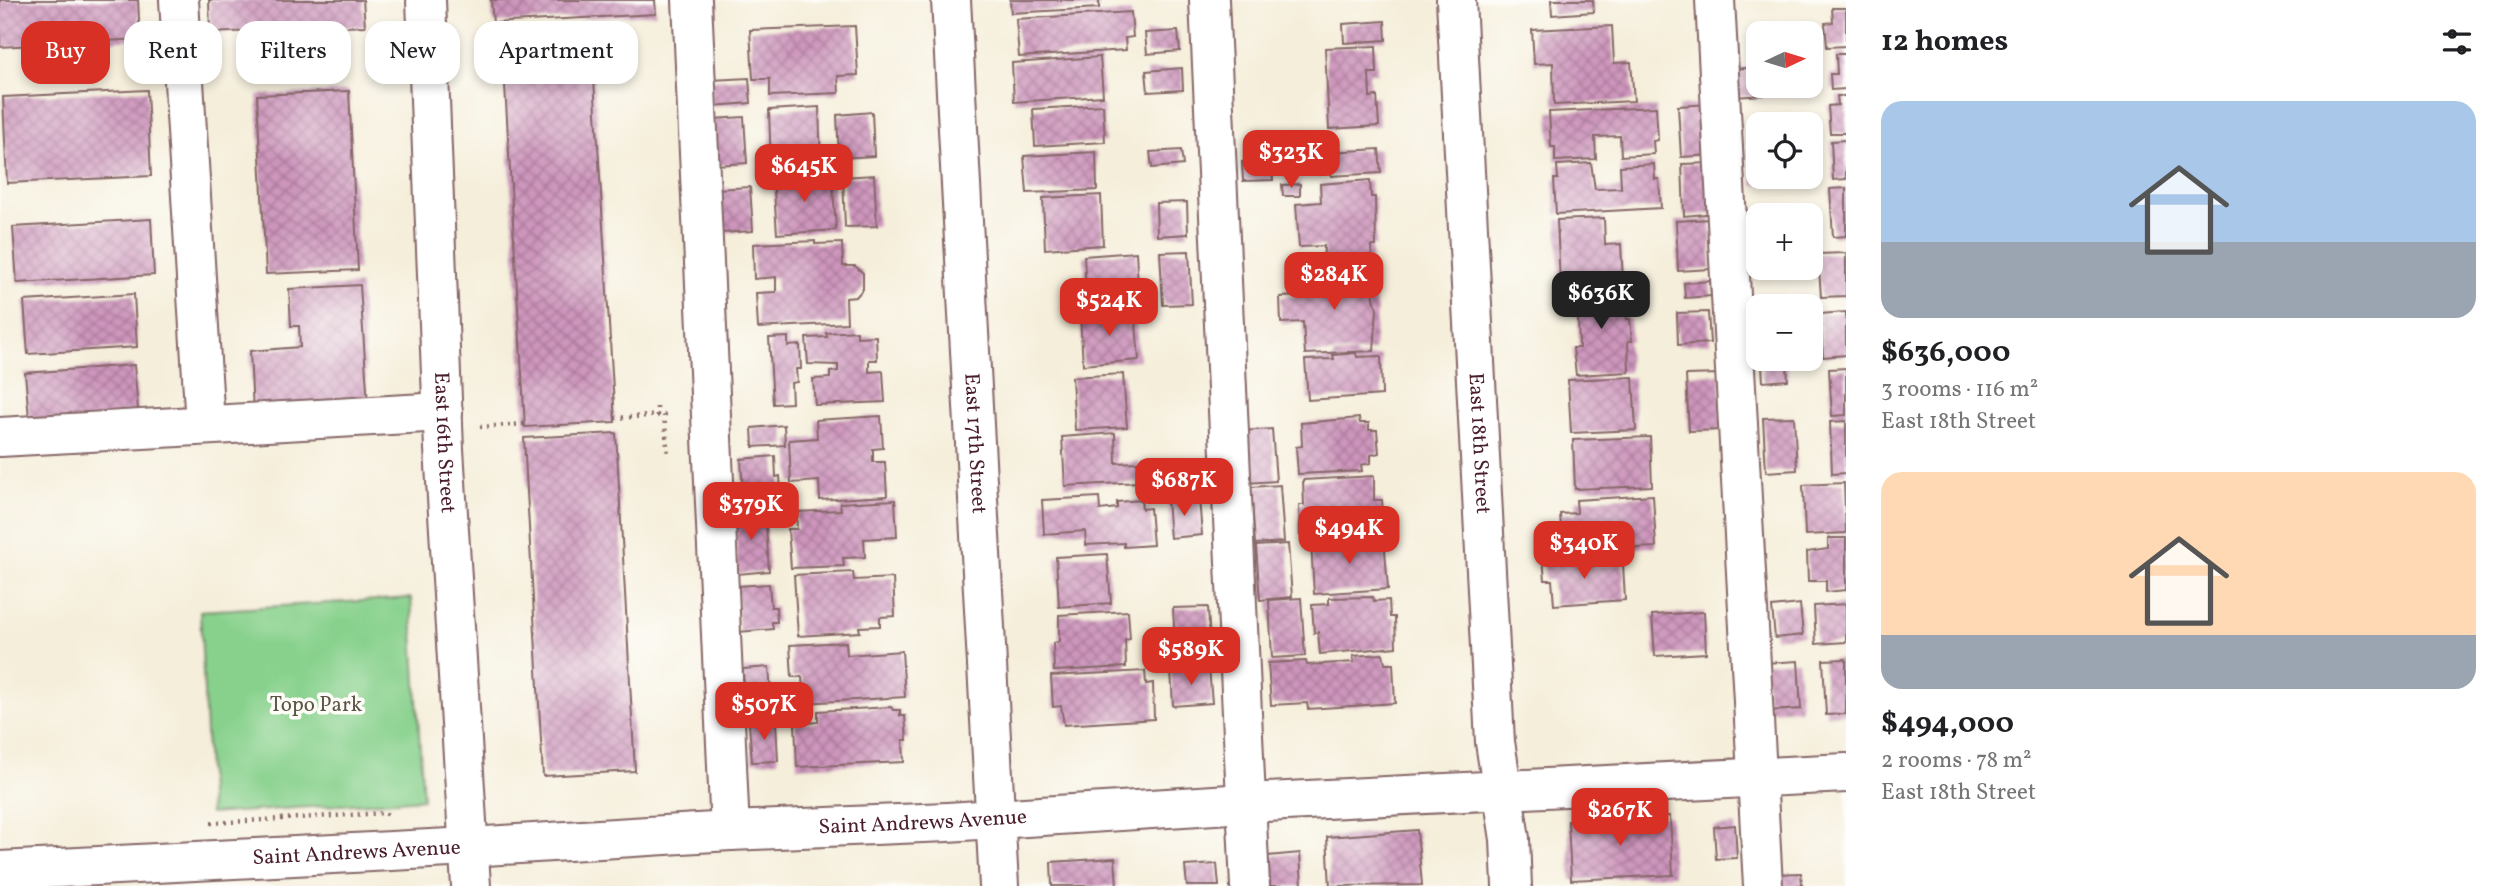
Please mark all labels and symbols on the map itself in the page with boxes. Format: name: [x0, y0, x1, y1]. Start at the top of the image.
north arrow: [1746, 21, 1824, 98]
pin: $323K: [1242, 130, 1340, 190]
pin: $645K: [755, 144, 853, 204]
pin: $284K: [1285, 252, 1383, 312]
pin: $636K: [1552, 272, 1650, 331]
pin: $524K: [1060, 278, 1158, 338]
street label: East 16th Street: [426, 371, 462, 514]
street label: East 17th Street: [957, 372, 993, 515]
street label: East 18th Street: [1461, 372, 1498, 515]
pin: $687K: [1135, 458, 1233, 518]
pin: $379K: [702, 482, 800, 542]
pin: $494K: [1300, 506, 1398, 566]
pin: $340K: [1535, 522, 1633, 581]
pin: $589K: [1142, 628, 1240, 687]
pin: $507K: [715, 682, 813, 742]
park label: Topo Park: [270, 691, 363, 720]
pin: $267K: [1571, 788, 1669, 848]
street label: Saint Andrews Avenue: [818, 802, 1028, 842]
street label: Saint Andrews Avenue: [252, 833, 461, 873]

